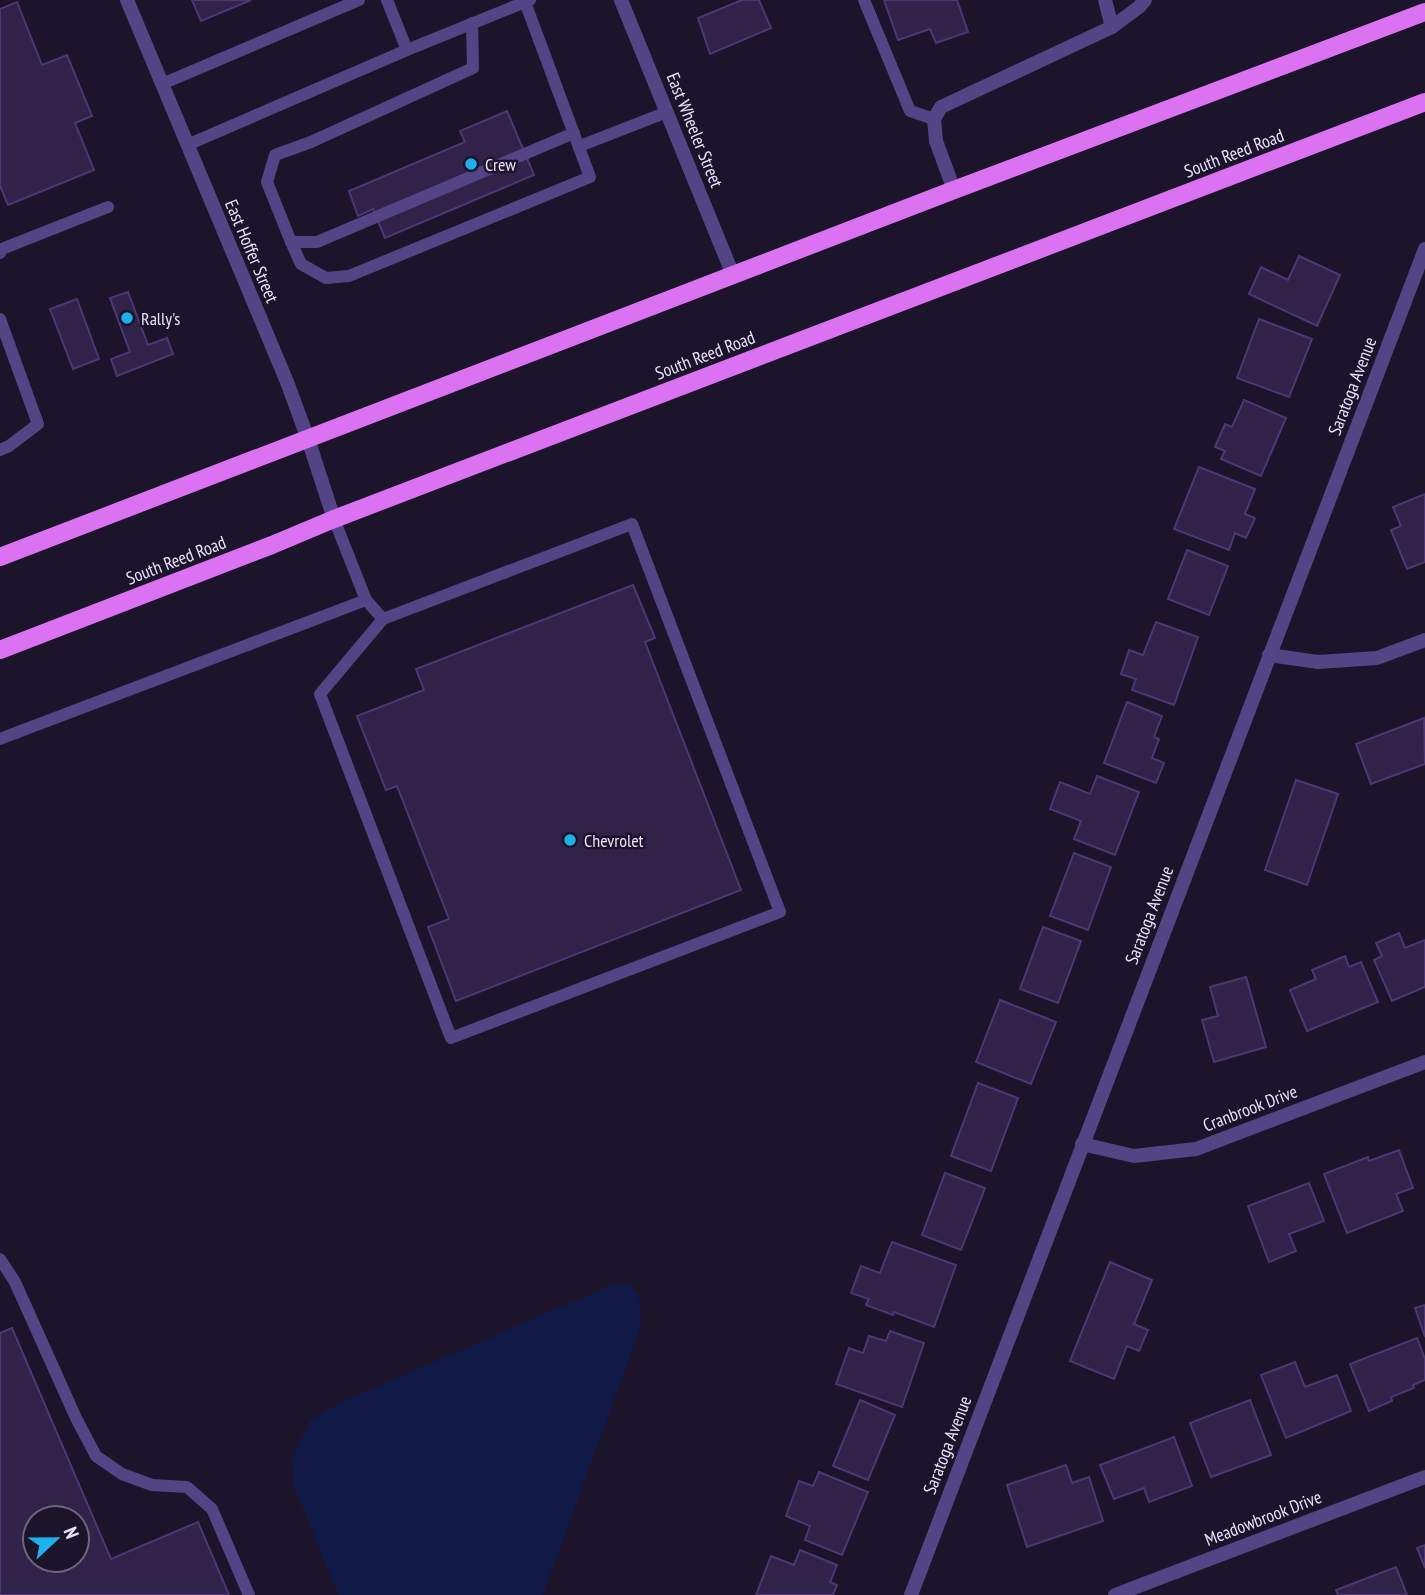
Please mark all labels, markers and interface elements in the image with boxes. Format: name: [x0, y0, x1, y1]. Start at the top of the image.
street label: East Wheeler Street: [662, 69, 729, 191]
street label: South Reed Road: [1181, 123, 1287, 183]
place label: Crew: [485, 153, 516, 176]
marker: Crew: [463, 156, 479, 172]
street label: East Hoffer Street: [220, 196, 284, 306]
place label: Rally's: [141, 307, 180, 330]
marker: Rally's: [119, 310, 135, 326]
street label: South Reed Road: [652, 325, 758, 385]
street label: Saratoga Avenue: [1323, 334, 1381, 438]
street label: South Reed Road: [123, 530, 229, 590]
place label: Chevrolet: [584, 829, 644, 852]
marker: Chevrolet: [562, 832, 578, 848]
street label: Saratoga Avenue: [1120, 863, 1178, 967]
street label: Cranbrook Drive: [1199, 1079, 1301, 1137]
street label: Saratoga Avenue: [918, 1393, 976, 1497]
street label: Meadowbrook Drive: [1201, 1485, 1325, 1551]
north arrow: [21, 1504, 91, 1574]
text: N: [59, 1523, 85, 1542]

